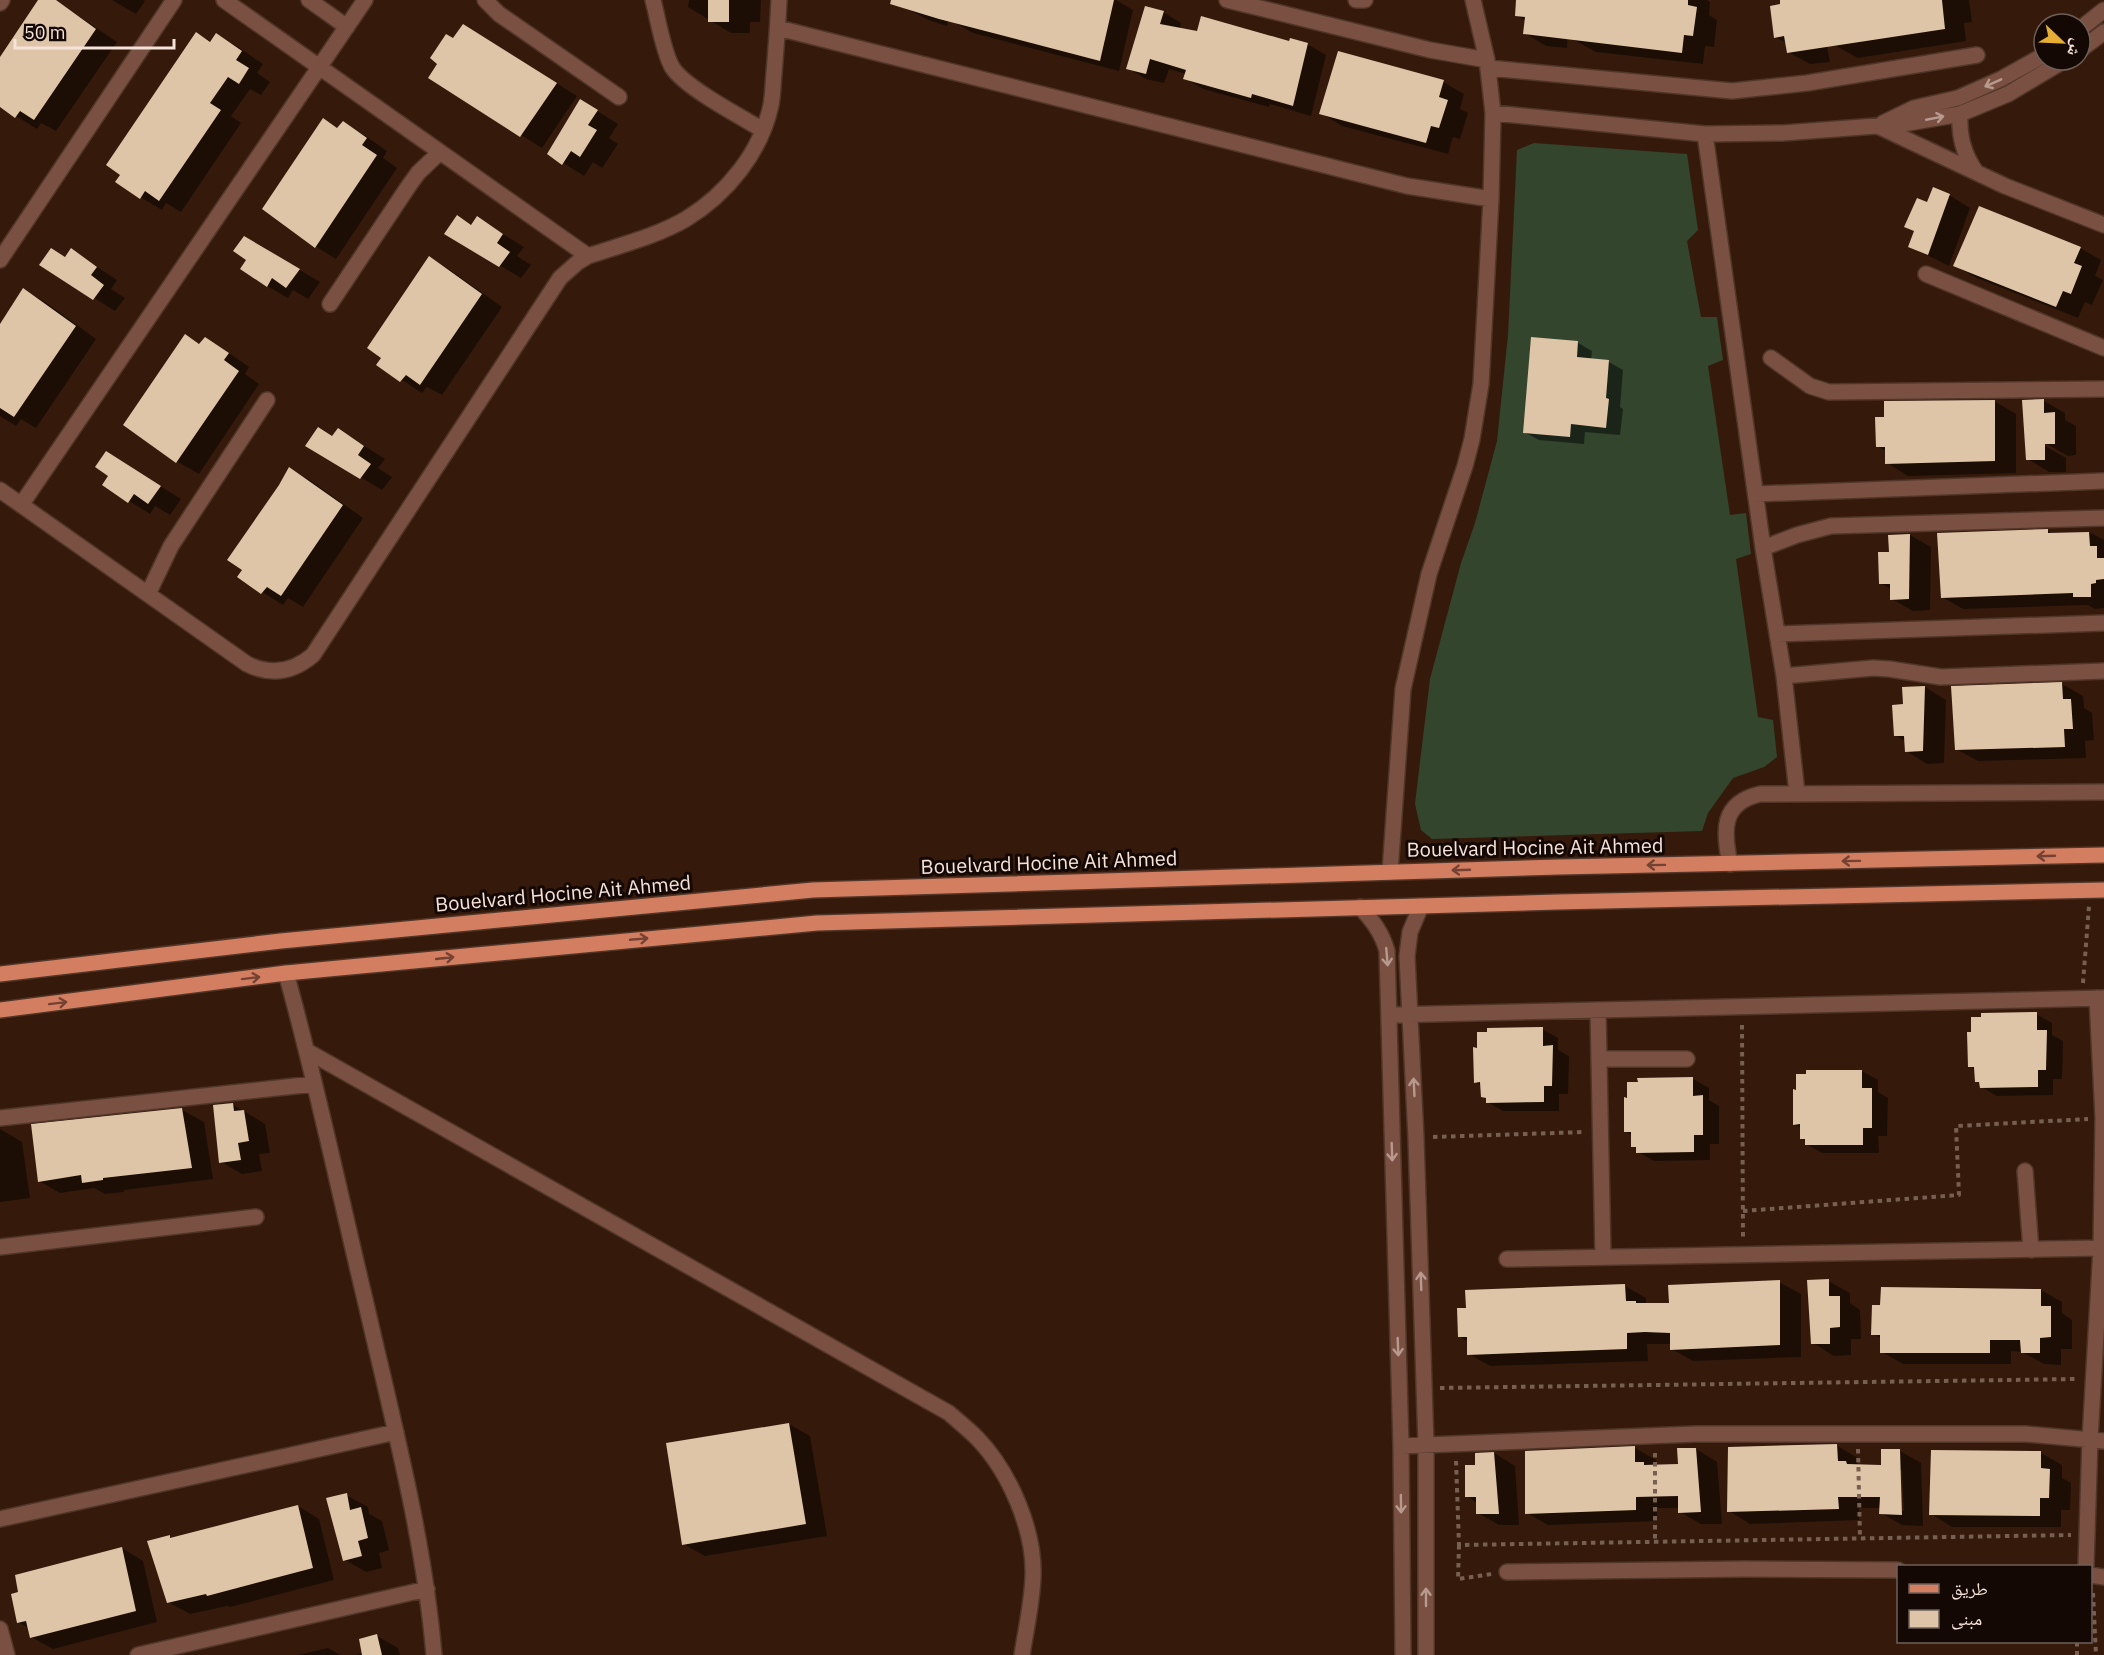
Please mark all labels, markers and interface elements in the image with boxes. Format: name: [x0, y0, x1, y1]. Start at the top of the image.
scale bar: [15, 12, 174, 50]
north arrow: [2032, 12, 2092, 72]
text: 50 m: [24, 21, 66, 44]
text: ش: [2063, 36, 2088, 60]
one-way arrow: [1984, 77, 2002, 89]
one-way arrow: [1926, 112, 1945, 124]
street label: Bouelvard Hocine Ait Ahmed: [1406, 831, 1664, 863]
street label: Bouelvard Hocine Ait Ahmed: [920, 844, 1178, 880]
one-way arrow: [2036, 851, 2056, 862]
one-way arrow: [1841, 855, 1861, 867]
one-way arrow: [1646, 859, 1666, 871]
one-way arrow: [1451, 864, 1471, 876]
street label: Bouelvard Hocine Ait Ahmed: [434, 868, 692, 918]
one-way arrow: [629, 933, 649, 944]
one-way arrow: [1381, 947, 1392, 967]
one-way arrow: [435, 952, 455, 963]
one-way arrow: [241, 972, 261, 983]
one-way arrow: [48, 997, 67, 1008]
one-way arrow: [1408, 1077, 1419, 1097]
one-way arrow: [1387, 1142, 1398, 1162]
one-way arrow: [1415, 1272, 1427, 1292]
one-way arrow: [1392, 1337, 1404, 1357]
one-way arrow: [1396, 1494, 1407, 1514]
legend: [1897, 1565, 2092, 1643]
text: طريق: [1951, 1577, 1988, 1600]
one-way arrow: [1420, 1587, 1432, 1607]
text: مبنى: [1951, 1607, 1982, 1630]

